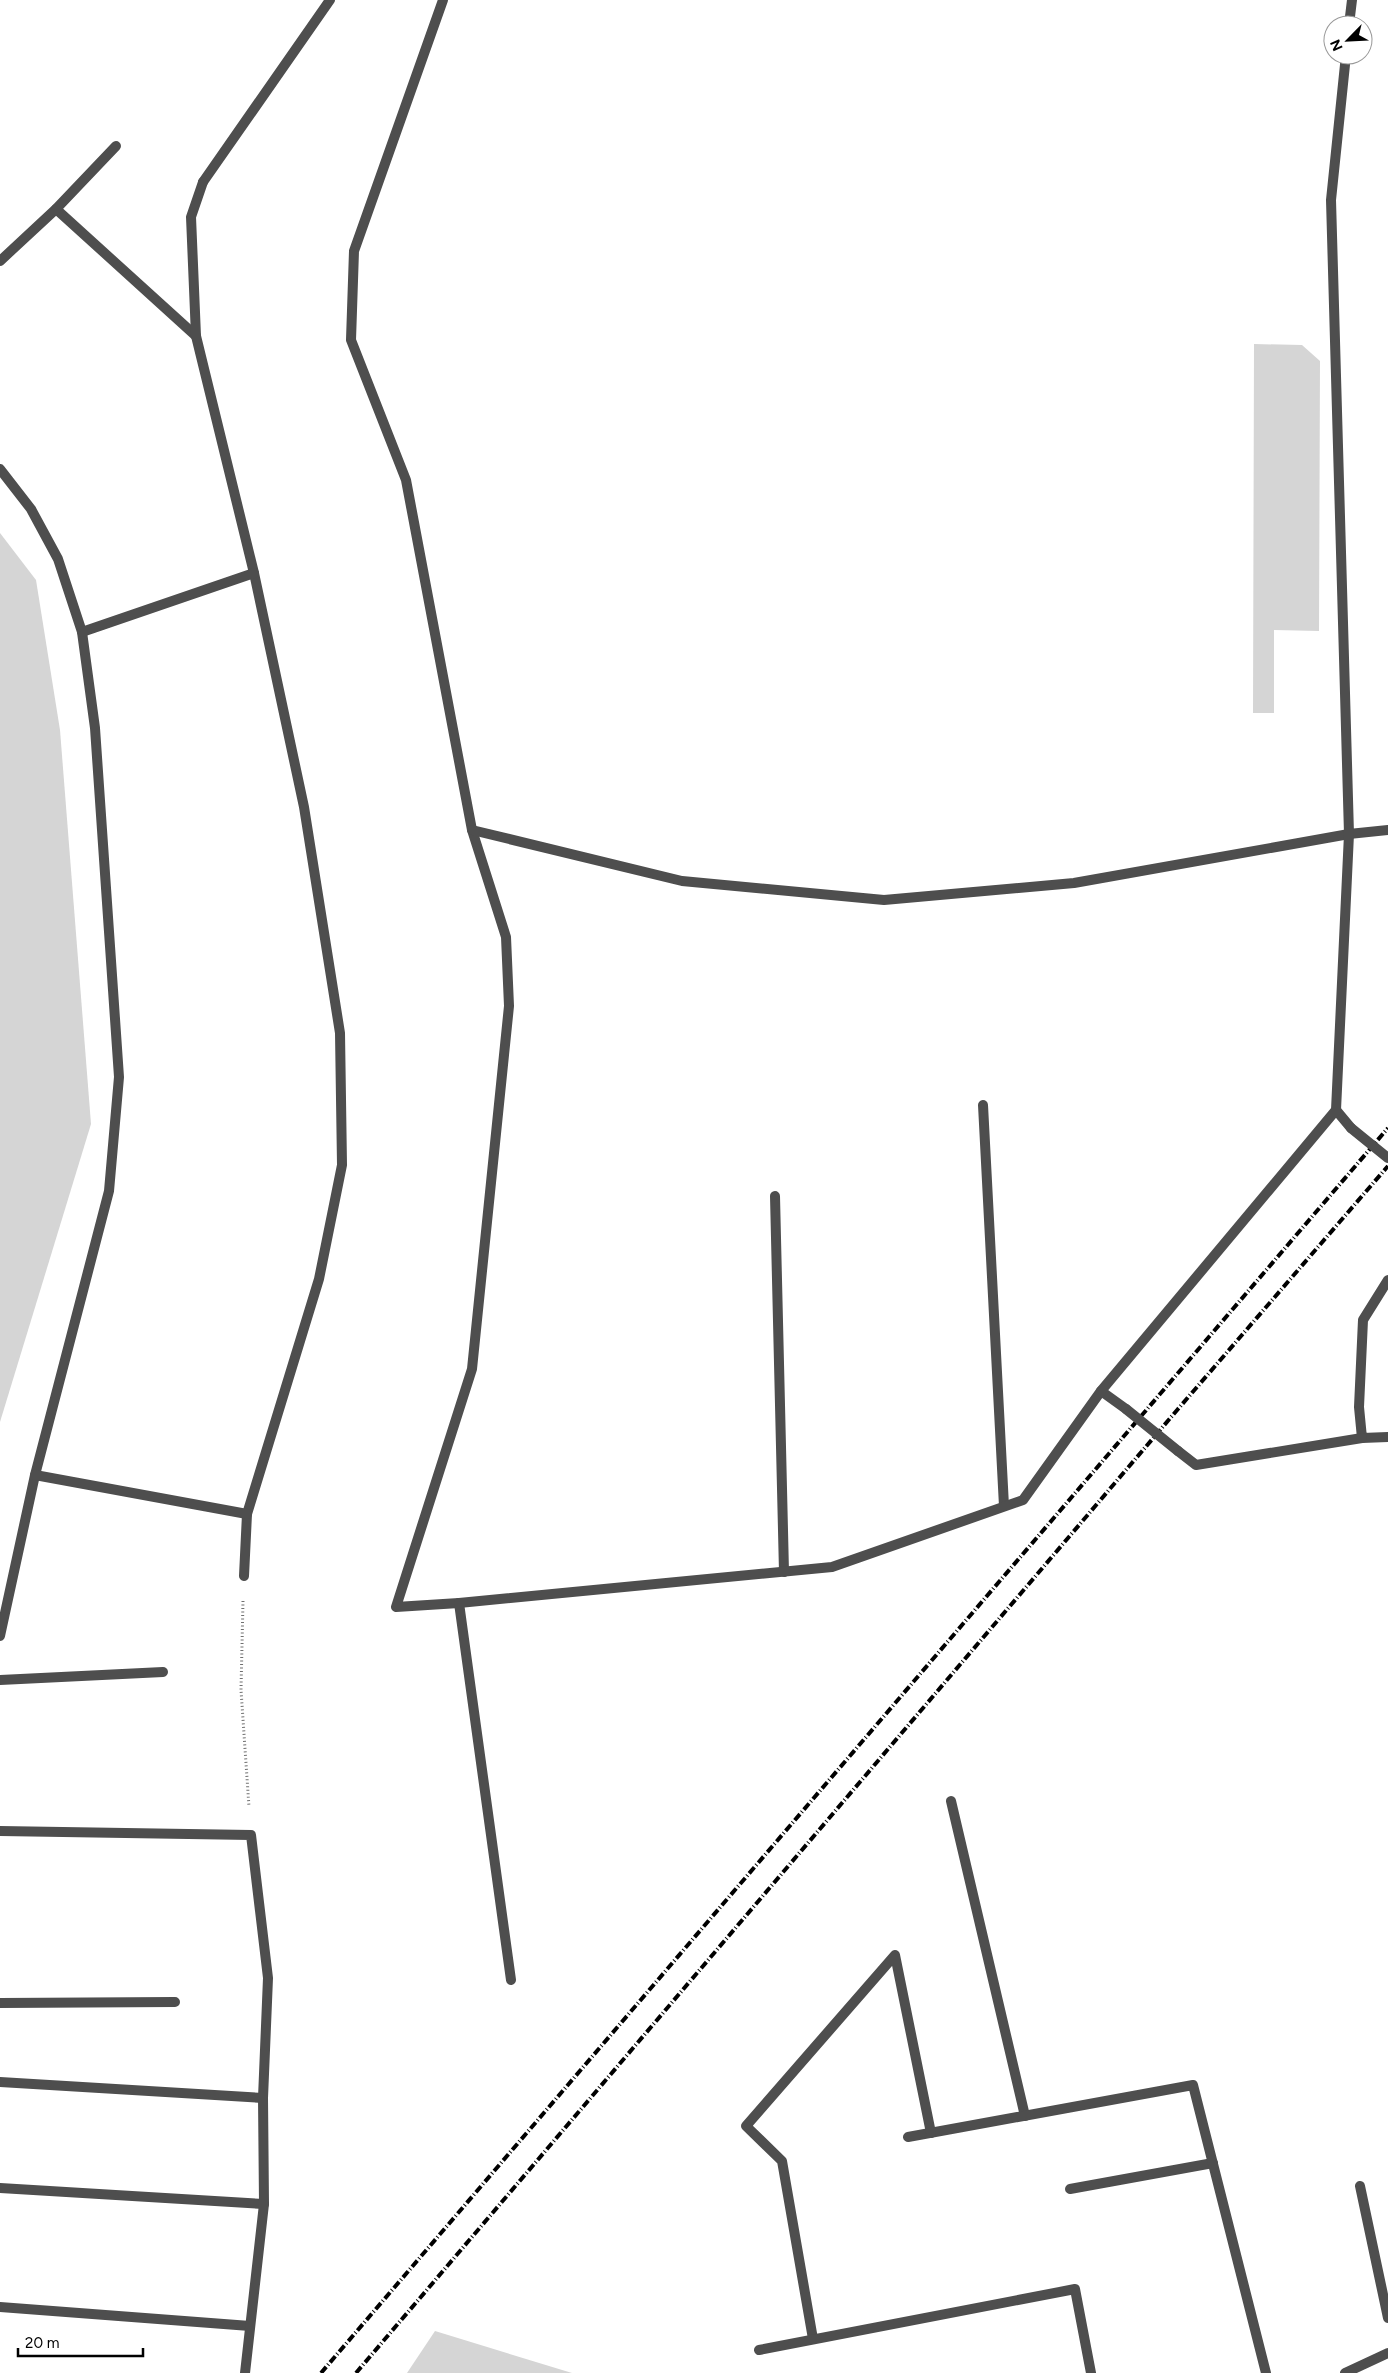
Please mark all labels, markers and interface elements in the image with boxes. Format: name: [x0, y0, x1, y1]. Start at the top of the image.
north arrow: [1323, 15, 1373, 65]
text: N: [1327, 37, 1347, 53]
scale bar: [18, 2326, 142, 2358]
text: 20 m: [25, 2334, 59, 2352]

